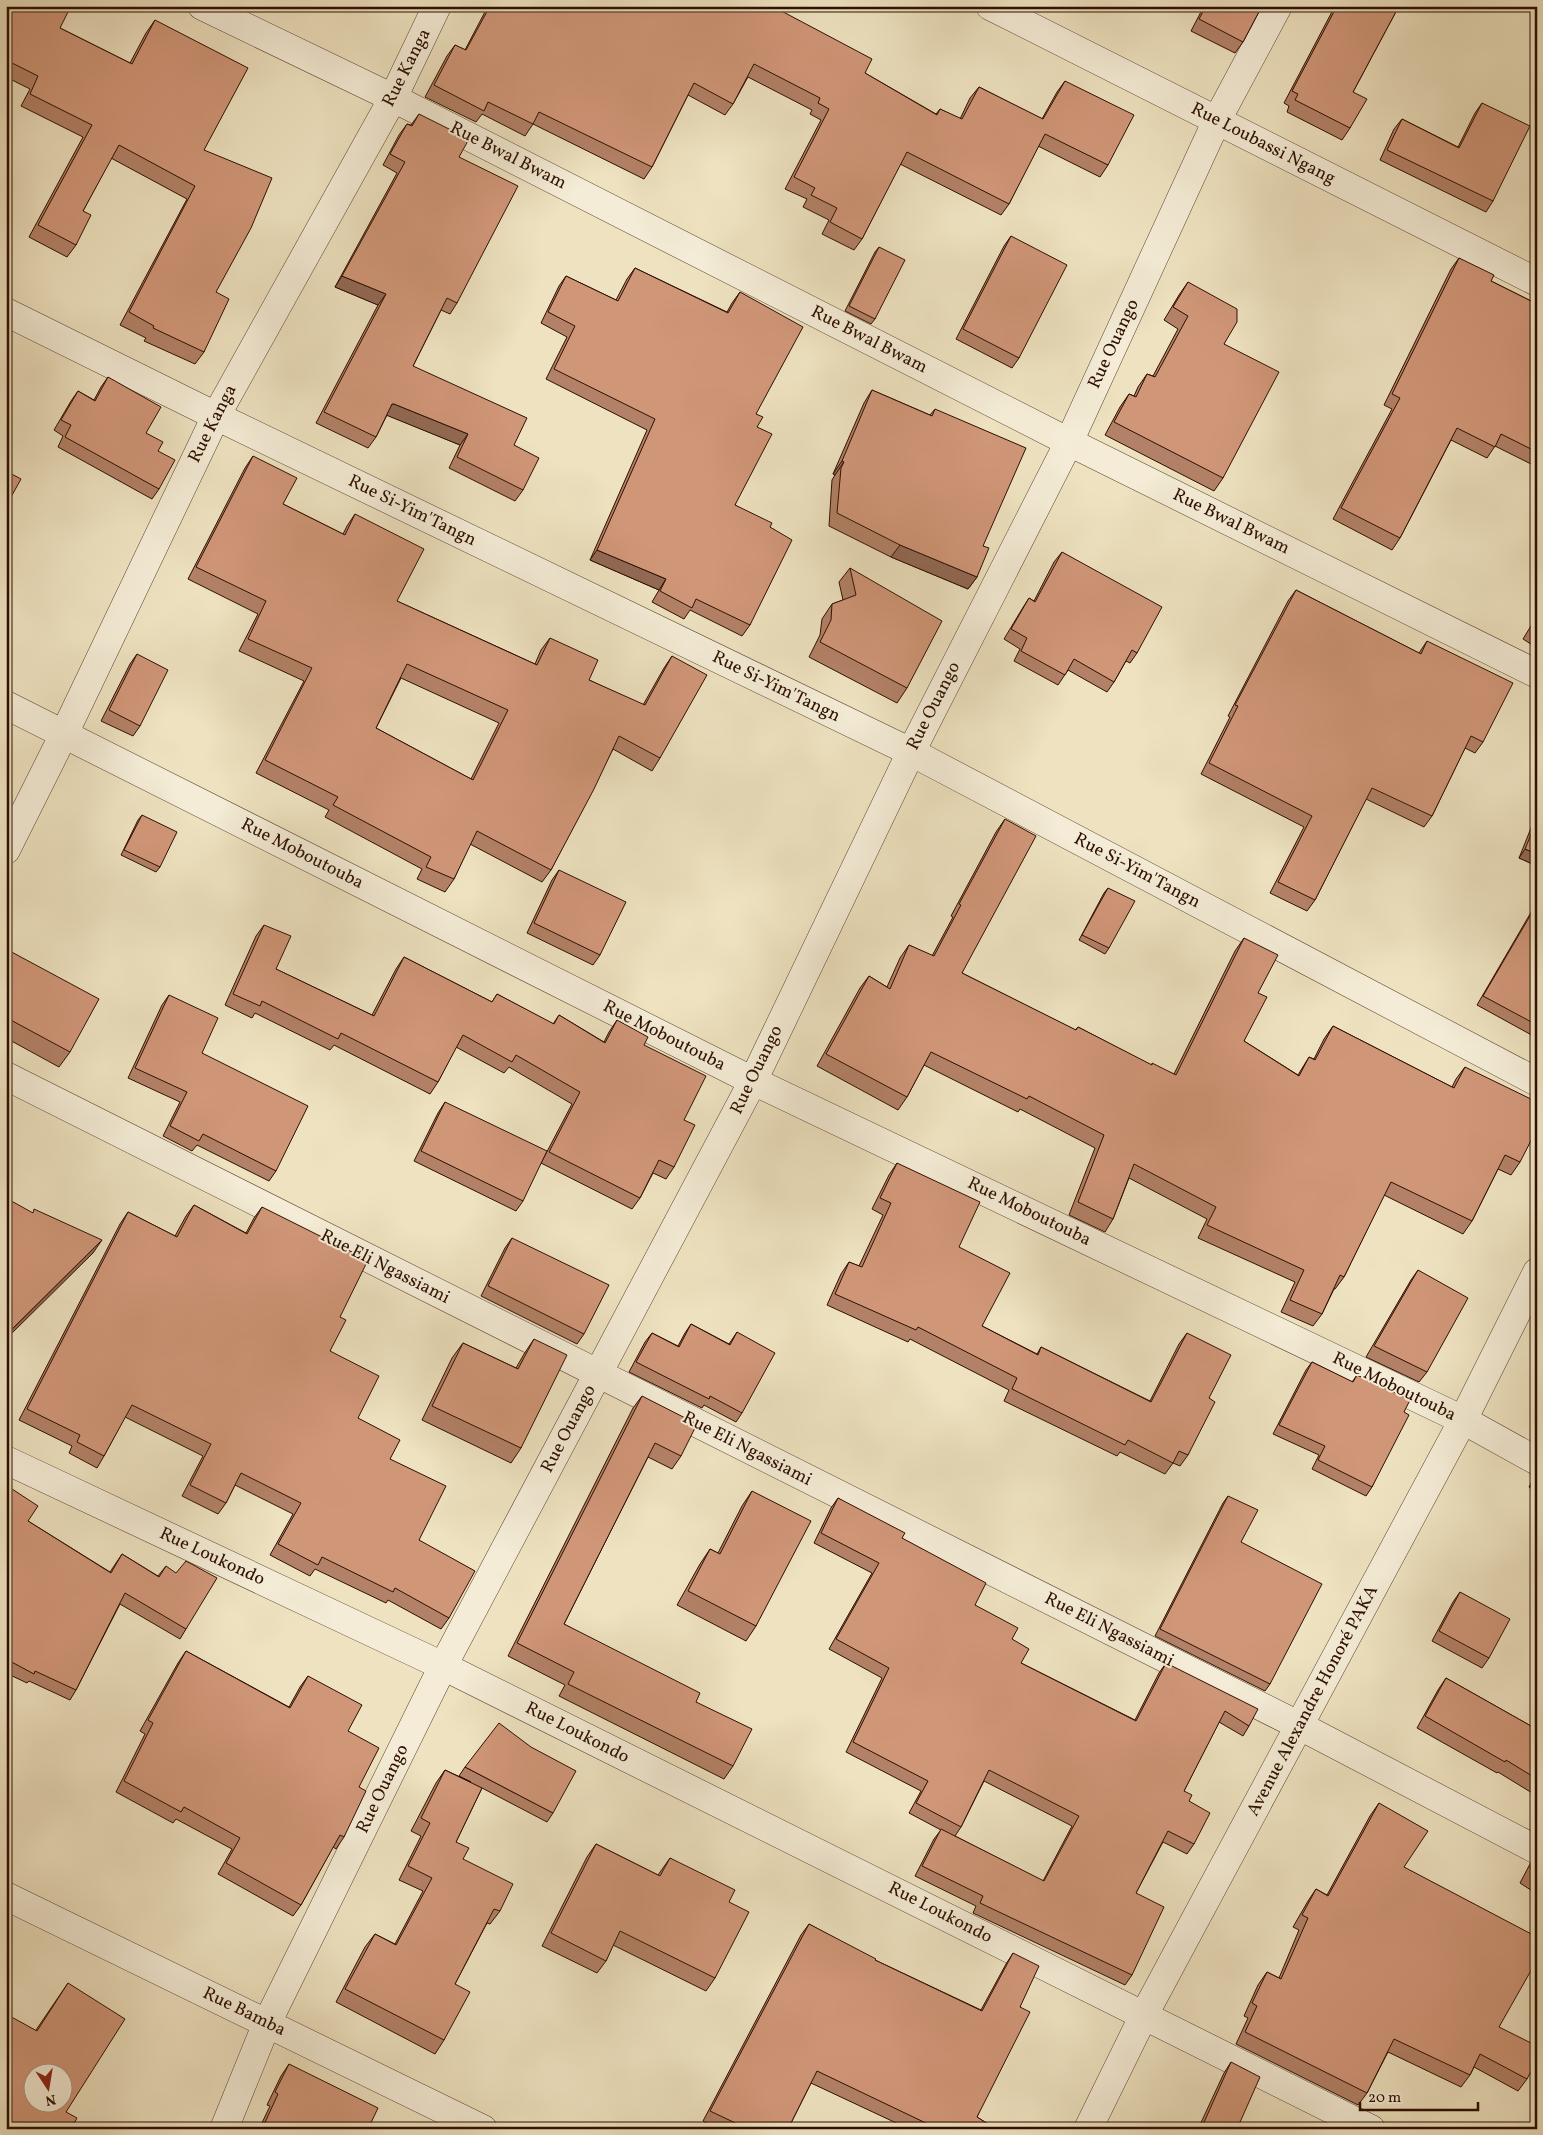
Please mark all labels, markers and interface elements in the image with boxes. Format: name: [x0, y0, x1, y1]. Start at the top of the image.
street label: Rue Kanga: [377, 25, 437, 111]
street label: Rue Loubassi Ngang: [1186, 97, 1340, 191]
street label: Rue Bwal Bwam: [445, 116, 571, 196]
street label: Rue Ouango: [1082, 295, 1146, 393]
street label: Rue Bwal Bwam: [806, 300, 932, 380]
street label: Rue Kanga: [183, 381, 243, 467]
street label: Rue Si-Yim'Tangn: [344, 469, 481, 553]
street label: Rue Bwal Bwam: [1168, 483, 1294, 561]
street label: Rue Si-Yim'Tangn: [708, 645, 845, 729]
street label: Rue Ouango: [901, 657, 967, 755]
street label: Rue Moboutouba: [236, 812, 368, 896]
street label: Rue Si-Yim'Tangn: [1069, 827, 1205, 915]
street label: Rue Moboutouba: [598, 994, 730, 1078]
street label: Rue Ouango: [725, 1021, 789, 1119]
street label: Rue Moboutouba: [963, 1171, 1095, 1253]
street label: Rue Eli Ngassiami: [316, 1224, 454, 1310]
street label: Rue Moboutouba: [1328, 1346, 1460, 1428]
street label: Rue Ouango: [535, 1381, 603, 1477]
street label: Rue Eli Ngassiami: [678, 1406, 816, 1492]
street label: Rue Loukondo: [155, 1522, 269, 1592]
street label: Avenue Alexandre Honoré PAKA: [1241, 1581, 1385, 1821]
street label: Rue Eli Ngassiami: [1040, 1587, 1178, 1673]
street label: Rue Loukondo: [521, 1696, 633, 1770]
street label: Rue Ouango: [351, 1740, 415, 1838]
street label: Rue Loukondo: [884, 1876, 996, 1950]
street label: Rue Bamba: [198, 1981, 290, 2043]
north arrow: [22, 2062, 72, 2112]
scale bar: [1360, 2080, 1478, 2112]
text: 20 m: [1368, 2088, 1401, 2109]
text: N: [43, 2089, 57, 2110]

